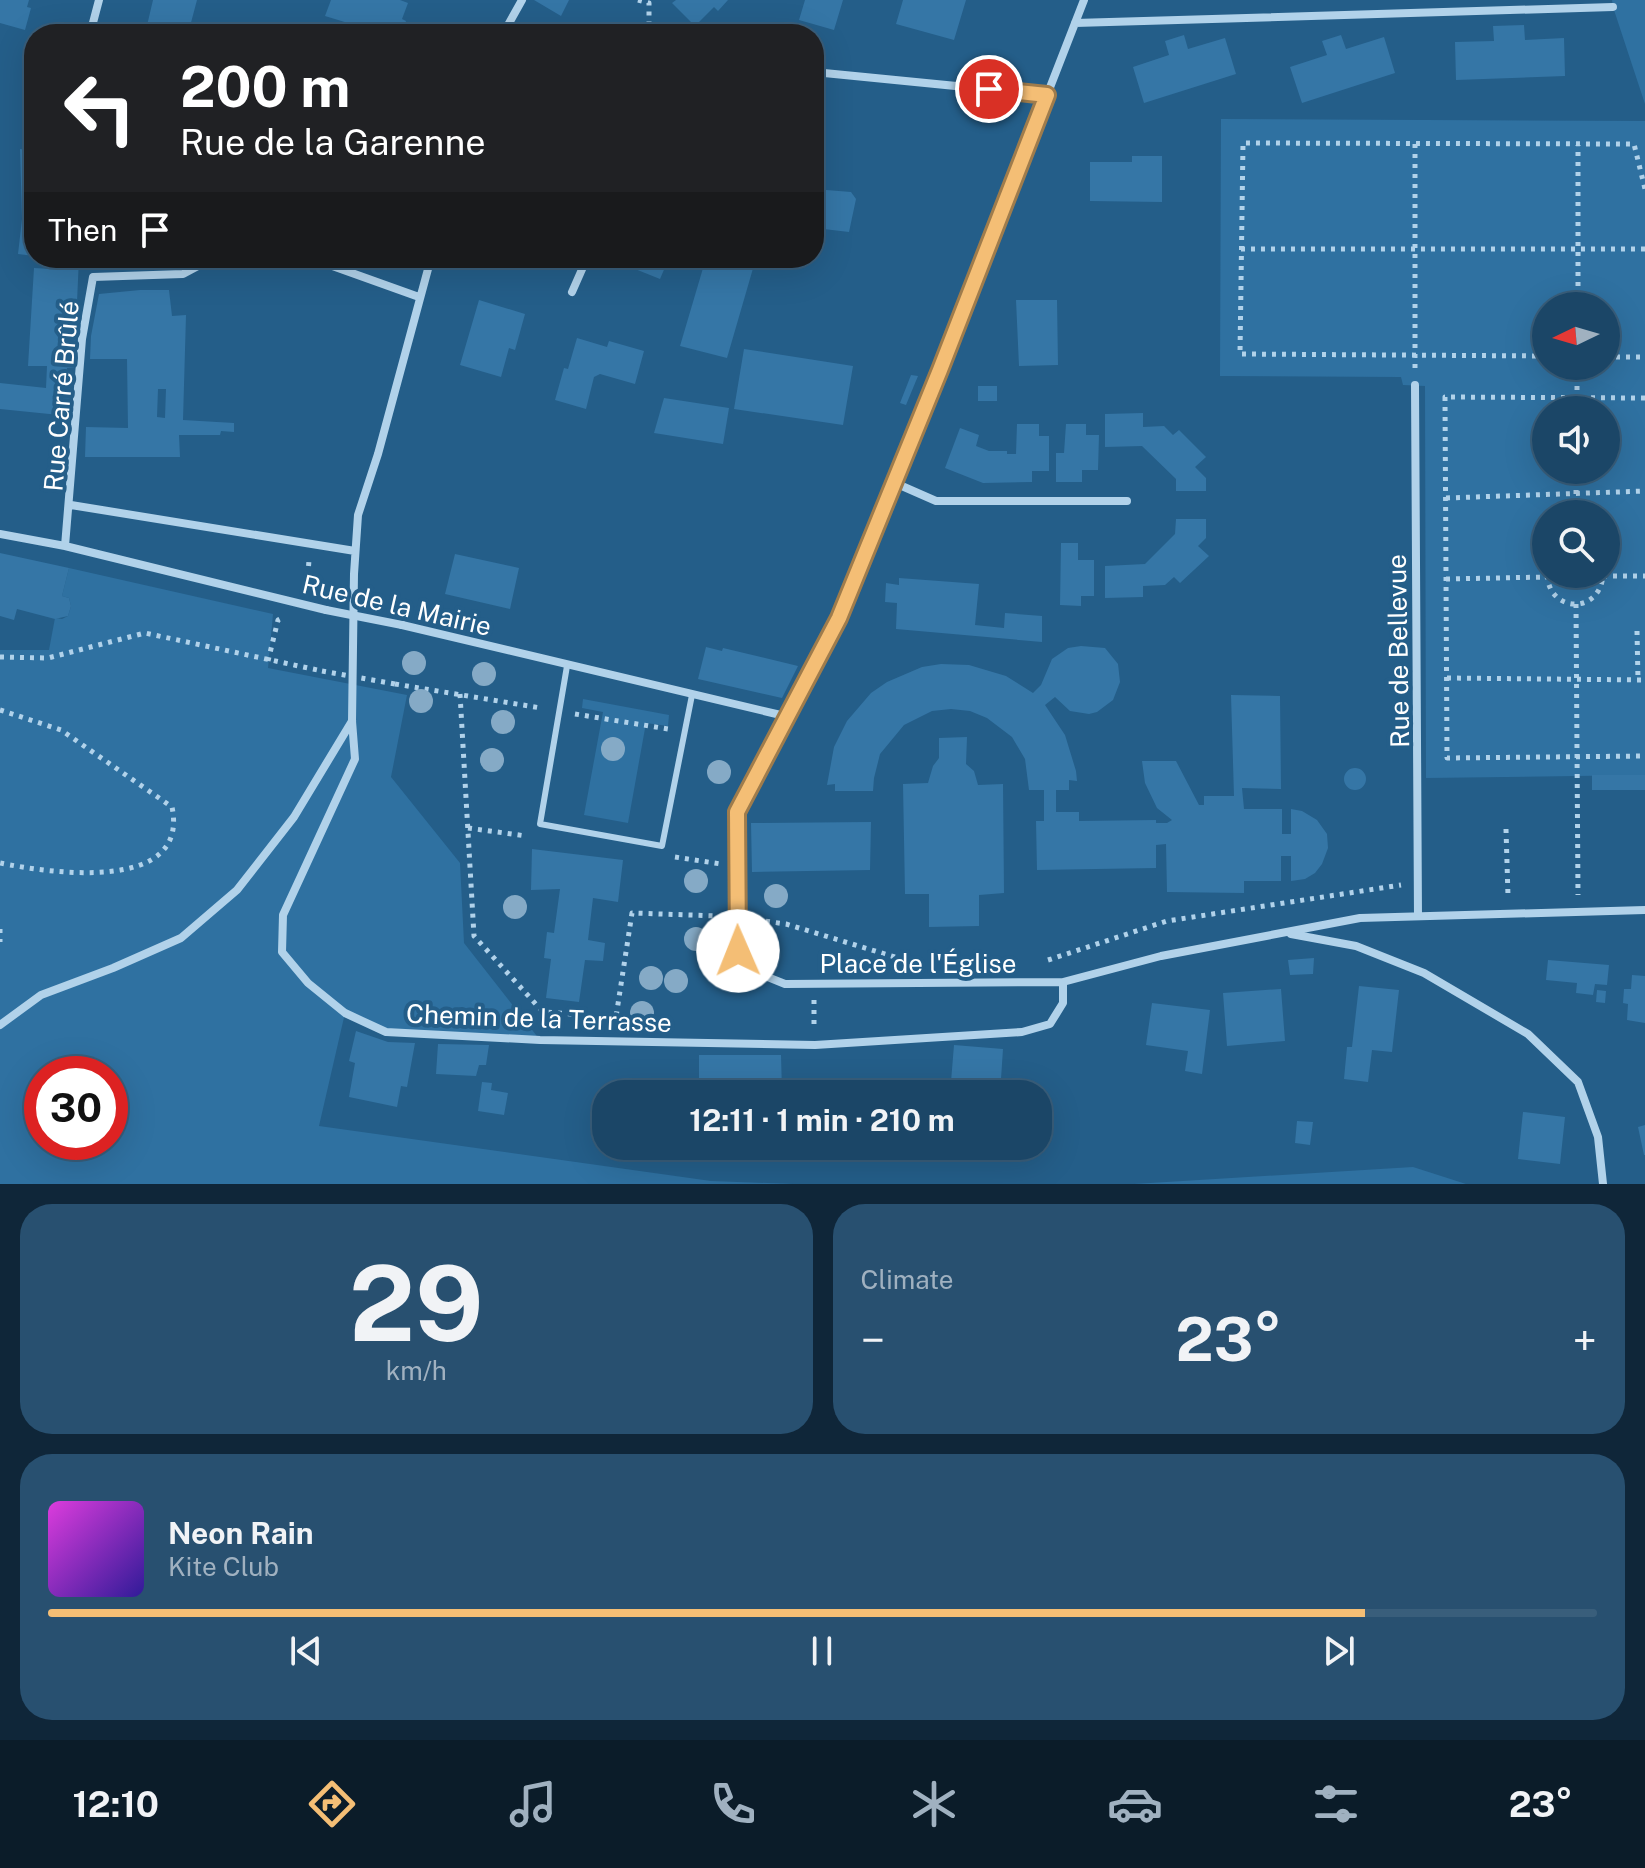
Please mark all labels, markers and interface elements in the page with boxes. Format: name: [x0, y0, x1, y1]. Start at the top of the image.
text: 200 m: [180, 54, 350, 120]
pin: [955, 55, 1023, 123]
icon: left: [48, 56, 152, 160]
icon: arrive: [967, 67, 1011, 111]
text: Rue de la Garenne: [180, 121, 486, 163]
icon: arrive: [133, 208, 177, 252]
text: Then: [48, 212, 117, 248]
north arrow: [1532, 292, 1620, 380]
map controls: [1532, 292, 1620, 588]
street label: Rue Carré Brûlé: [37, 299, 85, 493]
button: sound: [1532, 396, 1620, 484]
button: search: [1532, 500, 1620, 588]
street label: Rue de Bellevue: [1381, 554, 1415, 748]
street label: Rue de la Mairie: [299, 568, 495, 642]
position arrow: [696, 909, 780, 993]
street label: Place de l'Église: [820, 948, 1016, 979]
street label: Chemin de la Terrasse: [406, 998, 672, 1038]
speed limit sign: 30: [24, 1056, 128, 1160]
text: 12:11 · 1 min · 210 m: [689, 1102, 955, 1138]
text: 29: [349, 1242, 484, 1364]
text: Climate: [861, 1264, 954, 1295]
text: 23°: [1176, 1304, 1282, 1375]
text: −: [861, 1314, 885, 1366]
text: +: [1573, 1314, 1597, 1366]
text: km/h: [386, 1355, 447, 1386]
text: Neon Rain: [168, 1515, 314, 1551]
text: Kite Club: [168, 1551, 279, 1582]
icon: previous: [284, 1629, 328, 1673]
icon: pause: [800, 1629, 844, 1673]
icon: next: [1317, 1629, 1361, 1673]
icon: directions: [304, 1776, 360, 1832]
icon: music: [505, 1776, 561, 1832]
icon: phone: [705, 1776, 761, 1832]
icon: climate: [906, 1776, 962, 1832]
icon: car: [1107, 1776, 1163, 1832]
icon: filters: [1308, 1776, 1364, 1832]
text: 12:10: [72, 1783, 159, 1825]
text: 23°: [1509, 1783, 1573, 1825]

